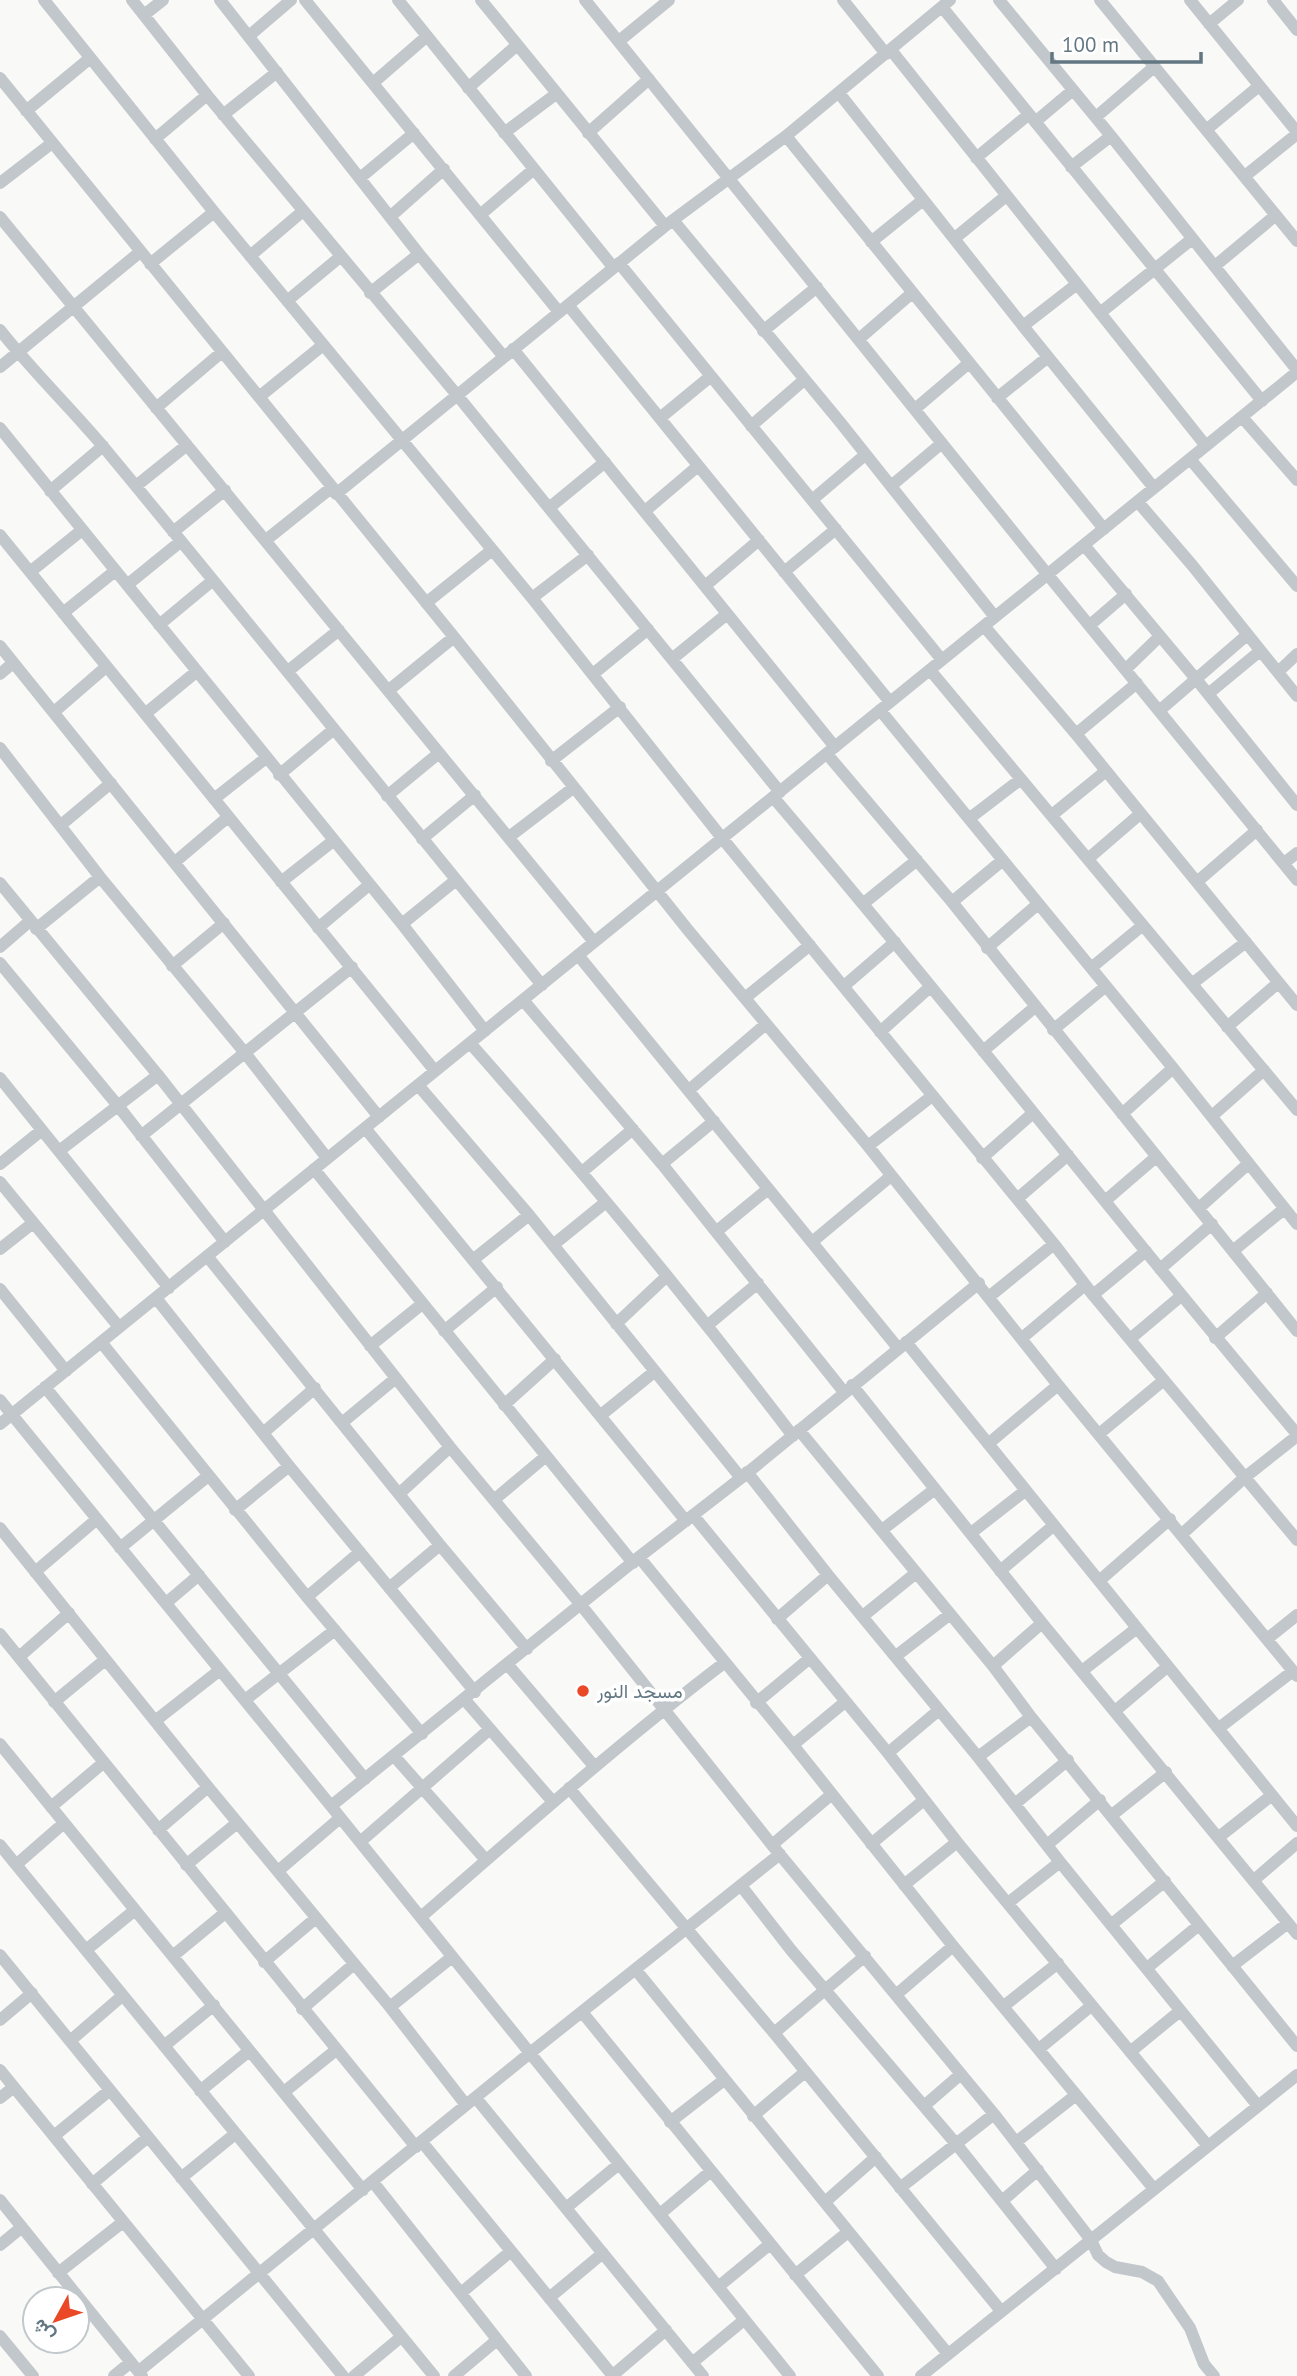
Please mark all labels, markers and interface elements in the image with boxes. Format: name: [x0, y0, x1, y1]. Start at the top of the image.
scale bar: [1052, 21, 1201, 65]
text: 100 m: [1062, 31, 1119, 58]
place label: مسجد النور: [596, 1679, 683, 1703]
marker: مسجد النور: [575, 1683, 591, 1699]
north arrow: [21, 2285, 91, 2355]
text: ش: [26, 2314, 60, 2347]

